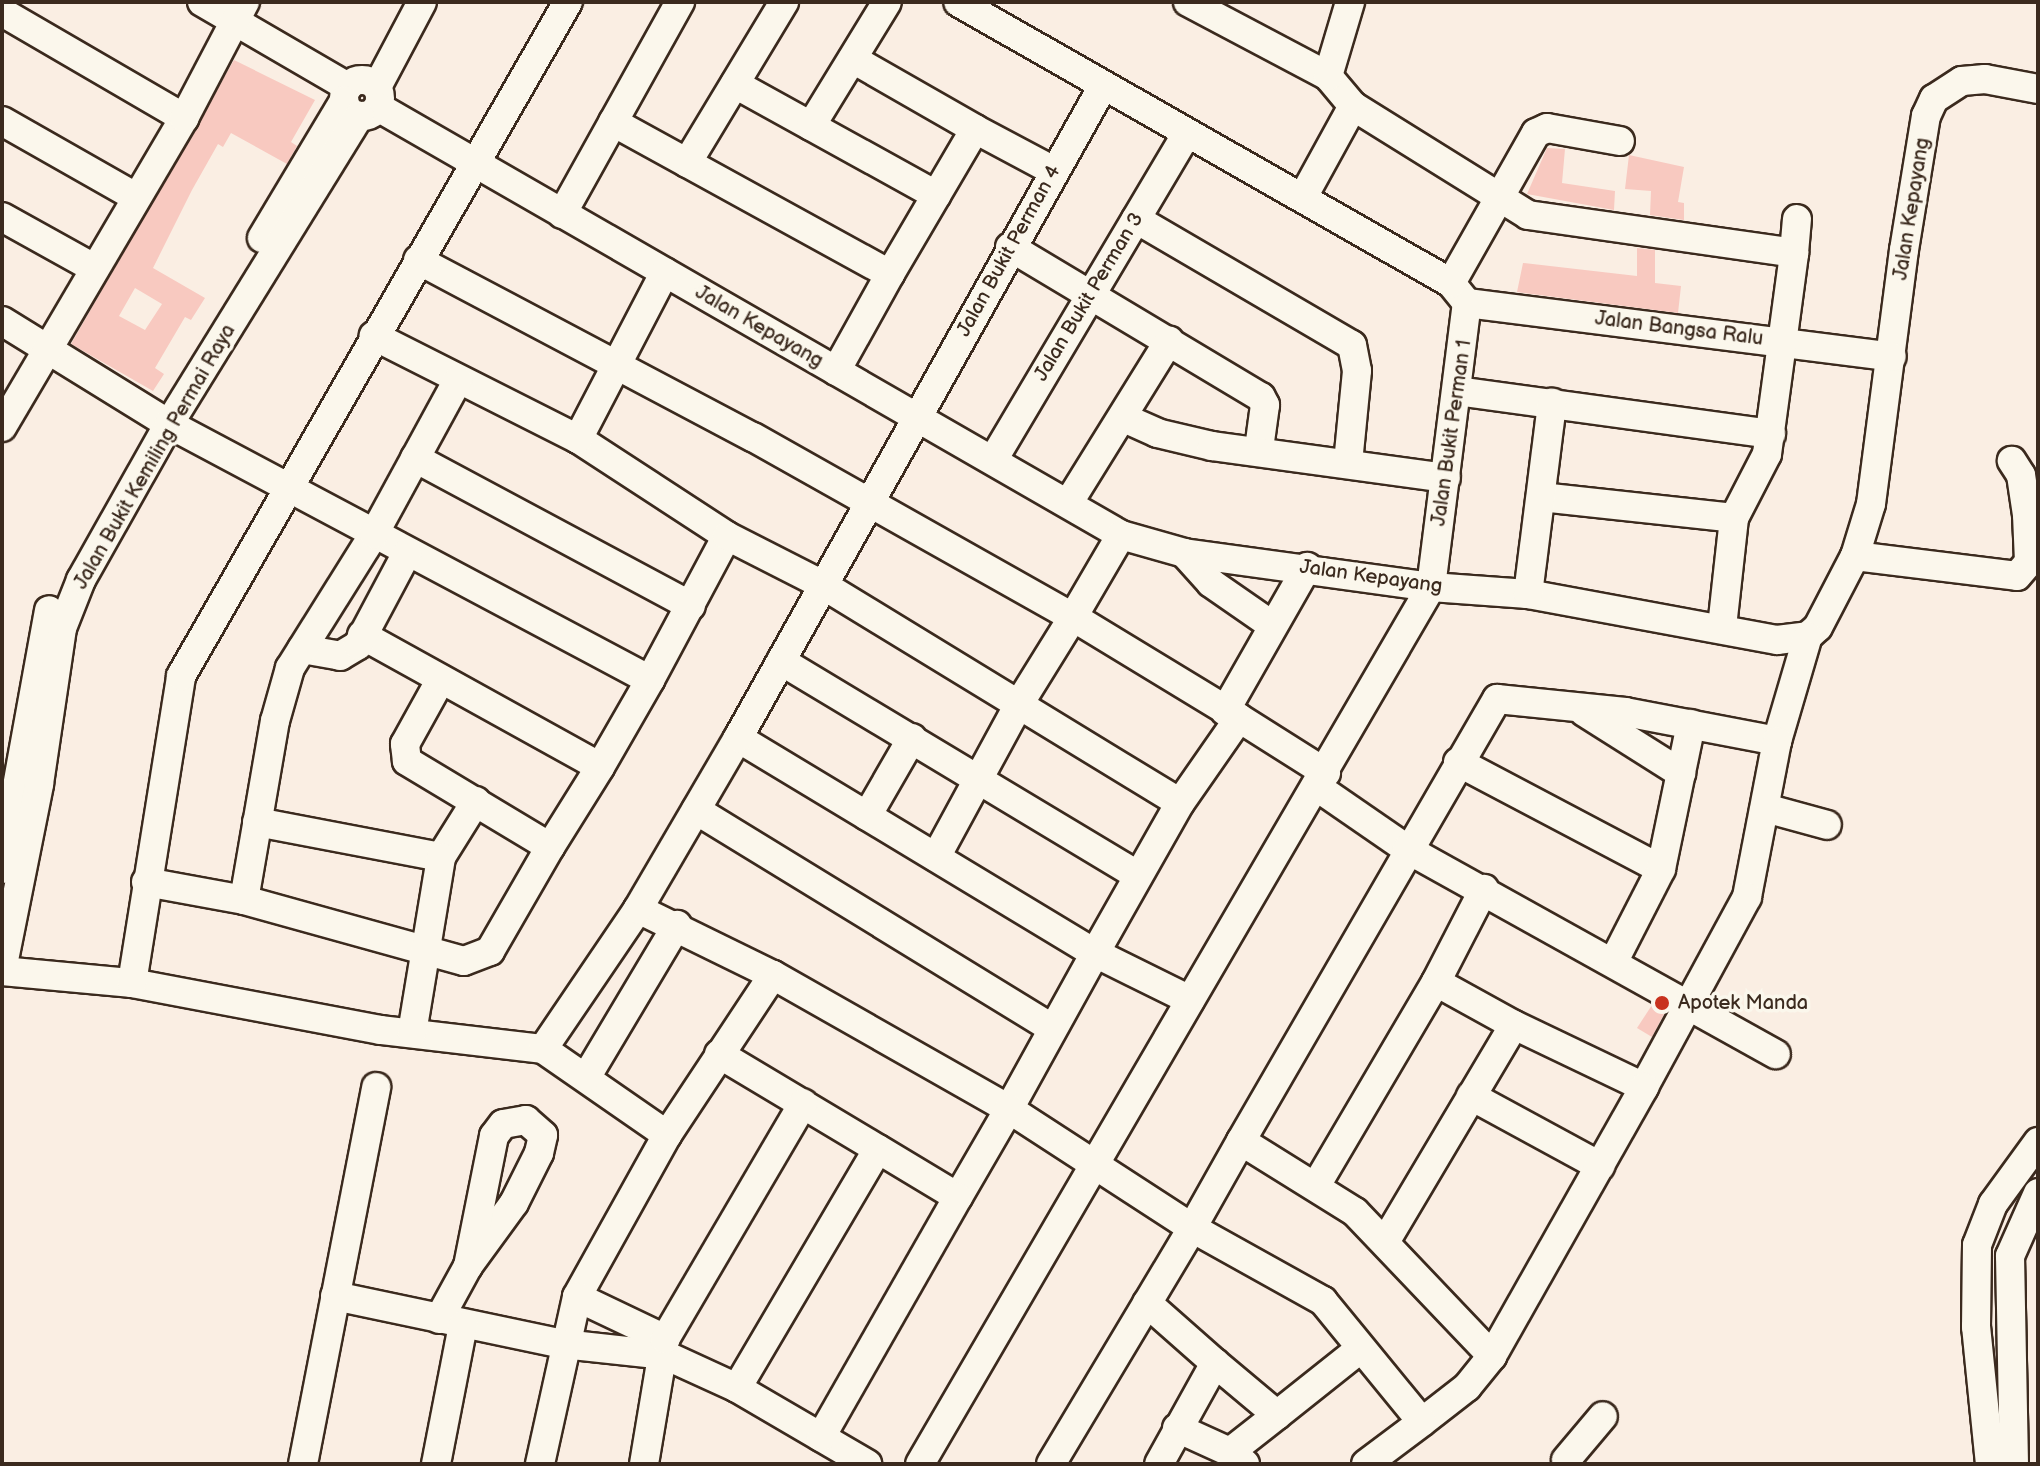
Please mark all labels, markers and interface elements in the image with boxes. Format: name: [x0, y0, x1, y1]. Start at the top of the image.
street label: Jalan Kepayang: [1889, 136, 1935, 282]
street label: Jalan Bukit Perman 4: [952, 161, 1066, 341]
street label: Jalan Bukit Perman 3: [1029, 208, 1149, 386]
street label: Jalan Kepayang: [691, 281, 827, 373]
street label: Jalan Bangsa Ralu: [1594, 307, 1764, 351]
street label: Jalan Bukit Kemiling Permai Raya: [69, 320, 241, 594]
street label: Jalan Bukit Perman 1: [1427, 338, 1477, 528]
street label: Jalan Kepayang: [1298, 555, 1444, 599]
place label: Apotek Manda: [1678, 991, 1808, 1015]
marker: Apotek Manda: [1653, 994, 1671, 1012]

